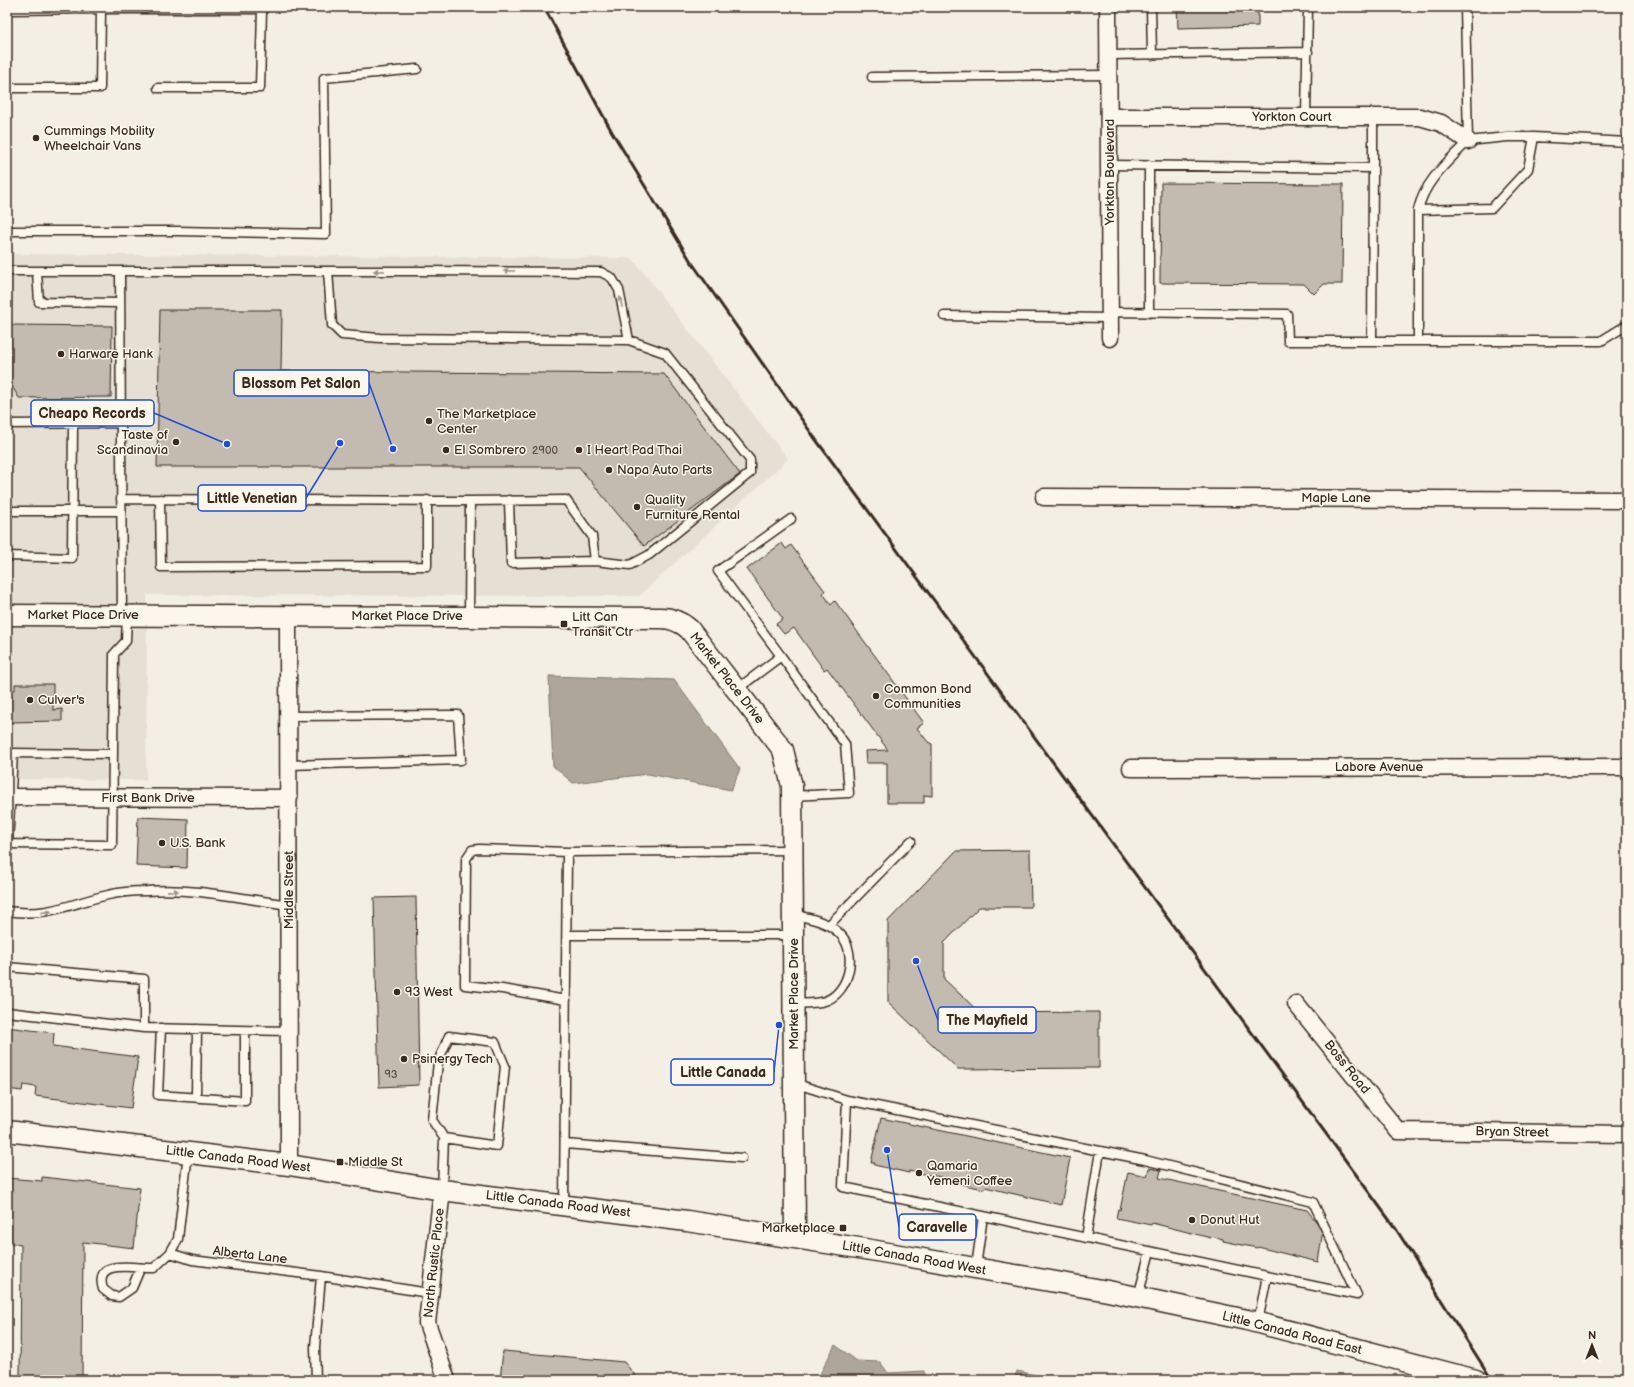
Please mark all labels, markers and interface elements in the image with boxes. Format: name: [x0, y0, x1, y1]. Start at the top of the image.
street label: Yorkton Court: [1251, 109, 1332, 125]
street label: Yorkton Boulevard: [1102, 119, 1118, 226]
place label: Cummings Mobility Wheelchair Vans: [44, 123, 155, 154]
marker: Cummings Mobility Wheelchair Vans: [31, 133, 41, 143]
one-way arrow: [372, 268, 385, 274]
one-way arrow: [502, 268, 515, 274]
one-way arrow: [618, 296, 624, 308]
place label: Harware Hank: [69, 346, 153, 362]
marker: Harware Hank: [56, 349, 66, 359]
callout: Blossom Pet Salon: [234, 370, 369, 396]
text: Blossom Pet Salon: [241, 375, 361, 392]
callout: Cheapo Records: [31, 400, 154, 426]
text: Cheapo Records: [38, 405, 146, 422]
place label: The Marketplace Center: [437, 406, 537, 437]
marker: The Marketplace Center: [424, 416, 434, 426]
place label: Taste of Scandinavia: [97, 427, 168, 458]
marker: Taste of Scandinavia: [171, 437, 181, 447]
place label: El Sombrero: [454, 442, 526, 458]
place label: I Heart Pad Thai: [587, 442, 682, 458]
house number: 2900: [532, 444, 558, 457]
marker: El Sombrero: [441, 445, 451, 455]
marker: I Heart Pad Thai: [574, 445, 584, 455]
place label: Napa Auto Parts: [617, 462, 713, 478]
marker: Napa Auto Parts: [604, 465, 614, 475]
callout: Little Venetian: [198, 485, 306, 511]
text: Little Venetian: [207, 490, 298, 507]
street label: Maple Lane: [1301, 490, 1371, 506]
place label: Quality Furniture Rental: [645, 492, 740, 523]
marker: Quality Furniture Rental: [632, 502, 642, 512]
street label: Market Place Drive: [27, 607, 139, 623]
street label: Market Place Drive: [351, 608, 463, 624]
place label: Litt Can Transit Ctr: [572, 609, 633, 640]
marker: Litt Can Transit Ctr: [559, 619, 569, 629]
street label: Market Place Drive: [686, 629, 768, 727]
place label: Common Bond Communities: [884, 681, 971, 712]
marker: Common Bond Communities: [871, 691, 881, 701]
place label: Culver's: [38, 692, 85, 708]
marker: Culver's: [25, 695, 35, 705]
street label: Labore Avenue: [1335, 759, 1423, 775]
street label: First Bank Drive: [101, 790, 195, 806]
place label: U.S. Bank: [170, 835, 226, 851]
marker: U.S. Bank: [157, 838, 167, 848]
street label: Middle Street: [281, 851, 297, 929]
one-way arrow: [167, 888, 180, 894]
one-way arrow: [40, 909, 52, 915]
street label: Market Place Drive: [786, 938, 802, 1050]
place label: 93 West: [405, 984, 453, 1000]
marker: 93 West: [392, 987, 402, 997]
callout: The Mayfield: [938, 1007, 1036, 1033]
text: The Mayfield: [946, 1012, 1028, 1029]
street label: Boss Road: [1321, 1037, 1373, 1097]
place label: Psinergy Tech: [412, 1051, 493, 1067]
marker: Psinergy Tech: [399, 1054, 409, 1064]
callout: Little Canada: [671, 1059, 774, 1085]
text: Little Canada: [680, 1064, 766, 1081]
house number: 93: [384, 1068, 398, 1081]
street label: Bryan Street: [1475, 1123, 1549, 1141]
street label: Little Canada Road West: [165, 1142, 311, 1176]
place label: Middle St: [348, 1154, 403, 1170]
marker: Middle St: [335, 1157, 345, 1167]
place label: Qamaria Yemeni Coffee: [926, 1158, 1012, 1189]
marker: Qamaria Yemeni Coffee: [914, 1168, 924, 1178]
street label: Little Canada Road West: [485, 1187, 631, 1221]
street label: North Rustic Place: [420, 1207, 448, 1319]
place label: Donut Hut: [1200, 1212, 1259, 1228]
callout: Caravelle: [899, 1214, 976, 1240]
marker: Donut Hut: [1187, 1215, 1197, 1225]
text: Caravelle: [907, 1219, 967, 1236]
place label: Marketplace: [762, 1220, 835, 1236]
marker: Marketplace: [838, 1223, 848, 1233]
street label: Little Canada Road West: [841, 1237, 987, 1279]
street label: Alberta Lane: [212, 1243, 288, 1268]
street label: Little Canada Road East: [1220, 1308, 1364, 1358]
north arrow: [1572, 1325, 1612, 1365]
text: N: [1588, 1329, 1596, 1342]

